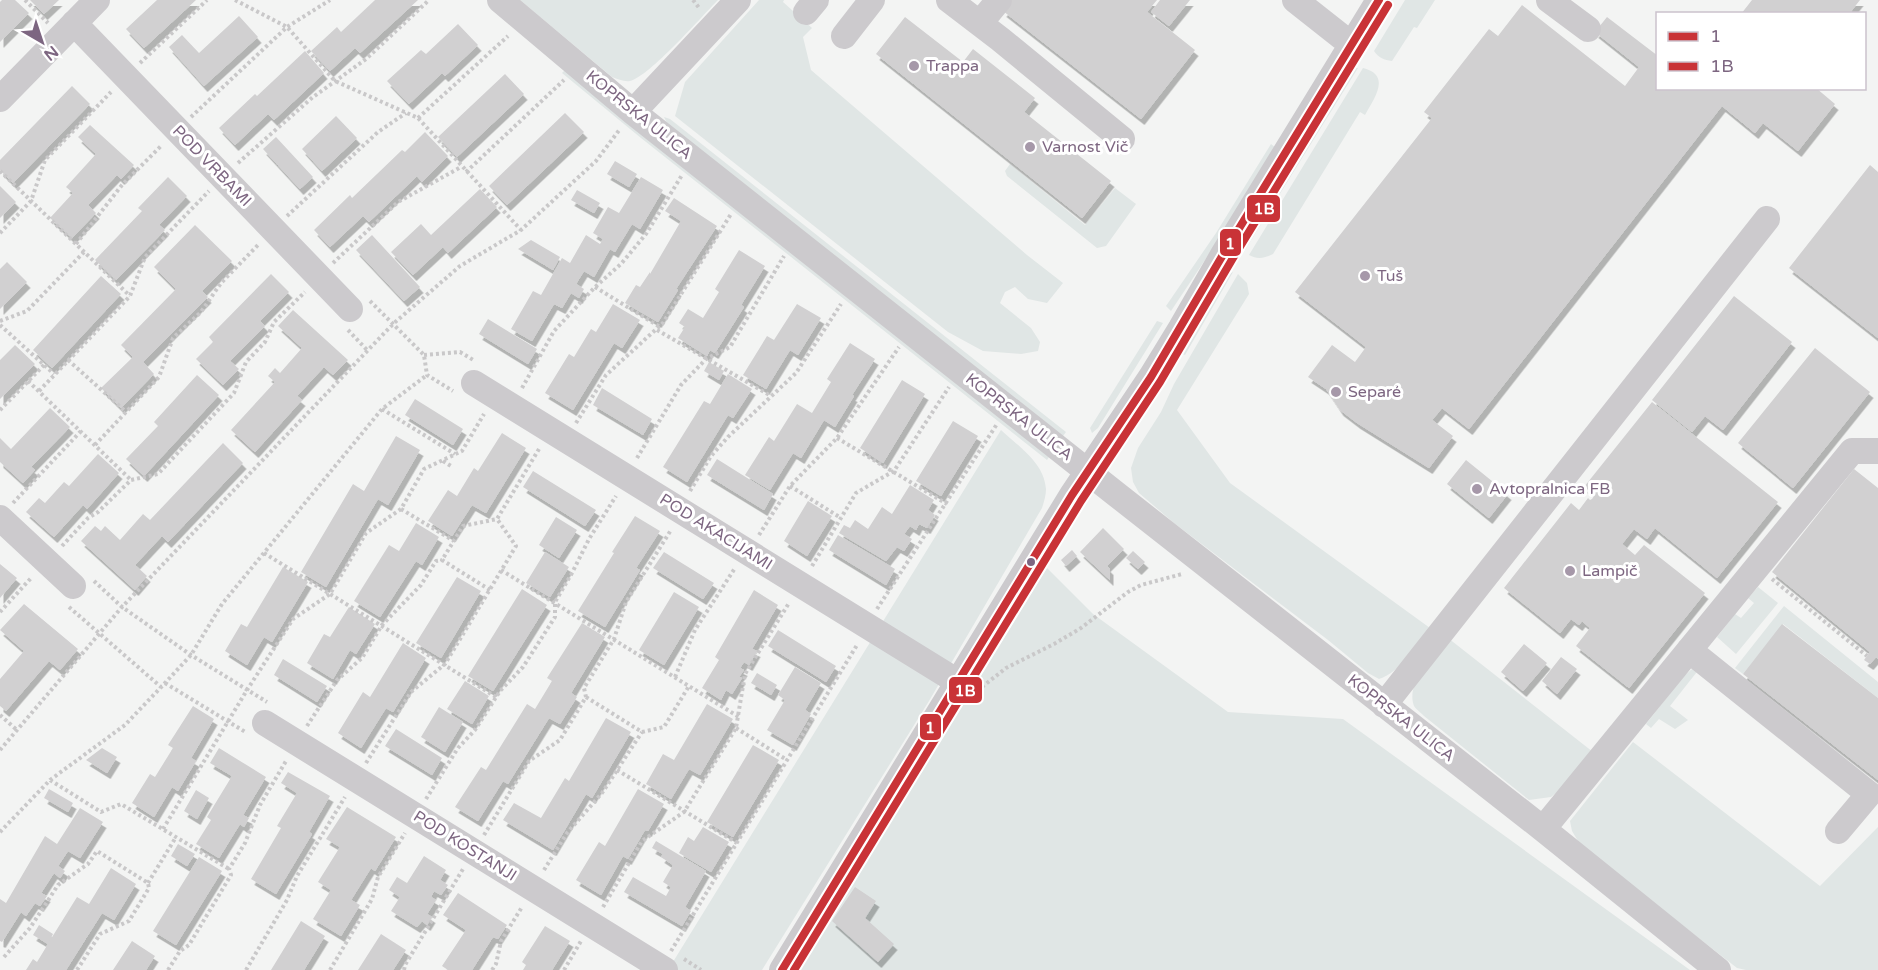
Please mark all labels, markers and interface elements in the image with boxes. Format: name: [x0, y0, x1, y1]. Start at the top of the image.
north arrow: [12, 12, 72, 72]
legend: [1656, 12, 1866, 90]
text: 1: [1710, 25, 1721, 47]
text: N: [40, 41, 62, 65]
text: 1B: [1710, 55, 1734, 77]
place label: Trappa: [926, 56, 979, 76]
marker: Trappa: [907, 59, 921, 73]
street label: KOPRSKA ULICA: [582, 66, 696, 164]
street label: POD VRBAMI: [168, 121, 256, 211]
place label: Varnost Vič: [1042, 137, 1128, 157]
marker: Varnost Vič: [1023, 140, 1037, 154]
line badge: 1B: [1246, 194, 1281, 223]
text: 1B: [1253, 199, 1275, 219]
line badge: 1: [1219, 228, 1242, 257]
text: 1: [1225, 234, 1235, 254]
place label: Tuš: [1377, 266, 1403, 286]
marker: Tuš: [1358, 269, 1372, 283]
street label: KOPRSKA ULICA: [961, 369, 1077, 465]
place label: Separé: [1348, 382, 1401, 402]
marker: Separé: [1329, 385, 1343, 399]
place label: Avtopralnica FB: [1489, 479, 1610, 499]
marker: Avtopralnica FB: [1470, 482, 1484, 496]
street label: POD AKACIJAMI: [656, 489, 776, 575]
unlabelled marker: [1025, 556, 1037, 568]
place label: Lampič: [1582, 561, 1638, 581]
marker: Lampič: [1563, 564, 1577, 578]
street label: KOPRSKA ULICA: [1343, 670, 1459, 766]
line badge: 1B: [948, 676, 983, 704]
text: 1B: [954, 681, 976, 701]
line badge: 1: [919, 713, 942, 741]
text: 1: [925, 718, 935, 738]
street label: POD KOSTANJI: [410, 806, 520, 886]

